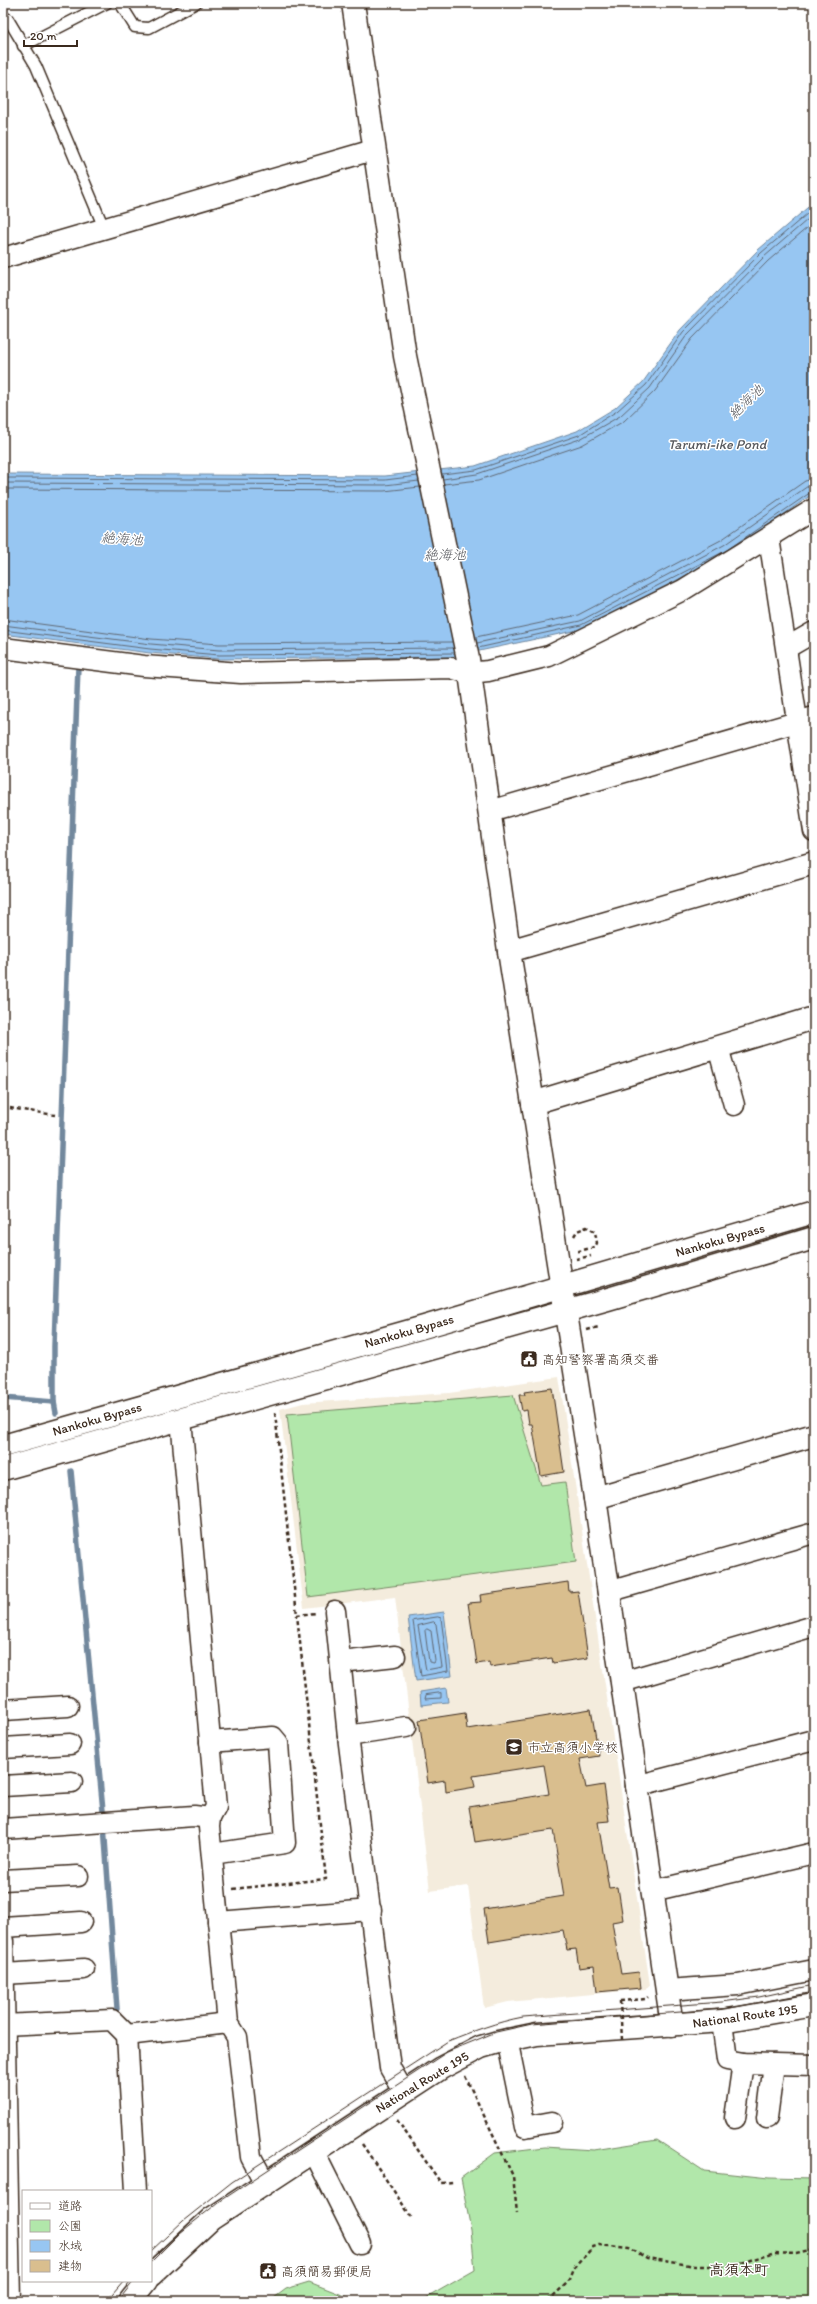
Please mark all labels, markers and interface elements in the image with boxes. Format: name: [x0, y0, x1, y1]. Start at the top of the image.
scale bar: [24, 22, 77, 48]
text: 20 m: [30, 29, 57, 43]
water label: 絶海池: [725, 381, 768, 423]
water label: Tarumi-ike Pond: [668, 436, 768, 453]
water label: 絶海池: [100, 529, 145, 549]
water label: 絶海池: [424, 546, 467, 564]
street label: Nankoku Bypass: [674, 1220, 767, 1260]
street label: Nankoku Bypass: [363, 1311, 456, 1351]
public building icon: 高知警察署高須交番: [519, 1349, 539, 1369]
place label: 高知警察署高須交番: [542, 1352, 659, 1367]
street label: Nankoku Bypass: [51, 1399, 144, 1439]
school or university icon: 市立高須小学校: [504, 1737, 524, 1757]
place label: 市立高須小学校: [527, 1740, 618, 1755]
street label: National Route 195: [691, 2001, 799, 2031]
street label: National Route 195: [373, 2048, 471, 2116]
legend: [22, 2190, 152, 2282]
text: 道路: [58, 2199, 82, 2213]
text: 公園: [58, 2219, 82, 2233]
text: 水域: [58, 2239, 82, 2253]
text: 建物: [58, 2259, 82, 2273]
public building icon: 高須簡易郵便局: [258, 2261, 278, 2281]
district label: 高須本町: [709, 2261, 769, 2279]
place label: 高須簡易郵便局: [281, 2264, 372, 2279]

